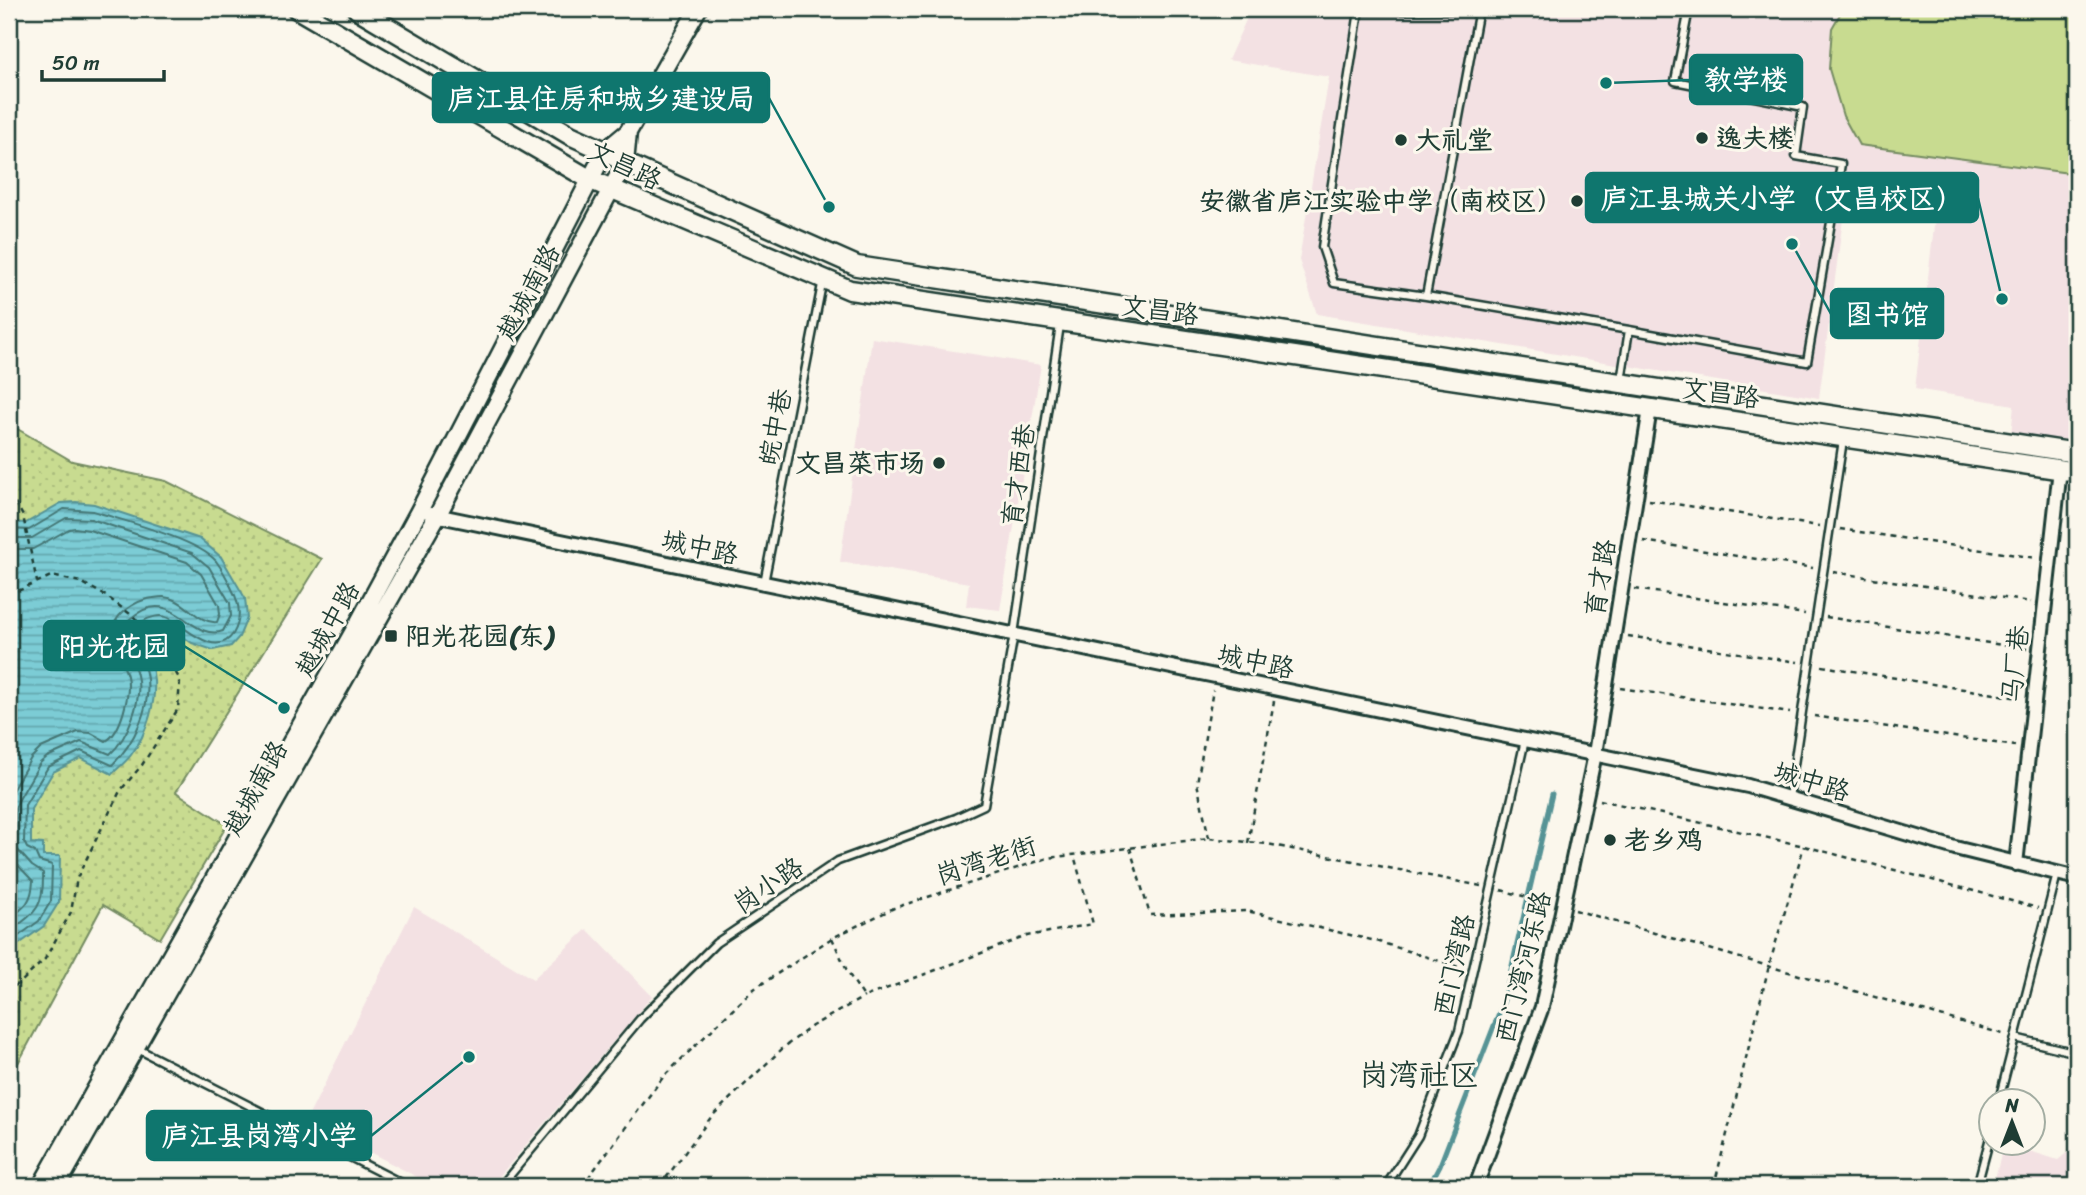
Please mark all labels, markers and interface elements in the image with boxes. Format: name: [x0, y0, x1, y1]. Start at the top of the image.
scale bar: [42, 38, 164, 82]
text: 50 m: [52, 44, 100, 82]
callout: 教学楼: [1690, 55, 1802, 104]
text: 教学楼: [1704, 55, 1788, 104]
callout: 庐江县住房和城乡建设局: [433, 73, 769, 122]
text: 庐江县住房和城乡建设局: [447, 74, 755, 123]
place label: 逸夫楼: [1716, 115, 1794, 161]
place label: 大礼堂: [1415, 117, 1493, 163]
street label: 文昌路: [580, 127, 670, 203]
marker: 逸夫楼: [1694, 130, 1710, 146]
marker: 大礼堂: [1393, 132, 1409, 148]
callout: 庐江县城关小学（文昌校区）: [1586, 173, 1978, 222]
text: 庐江县城关小学（文昌校区）: [1600, 174, 1964, 223]
place label: 安徽省庐江实验中学（南校区）: [1199, 178, 1563, 224]
marker: 安徽省庐江实验中学（南校区）: [1569, 193, 1585, 209]
street label: 越城南路: [483, 235, 573, 349]
street label: 文昌路: [1118, 282, 1202, 338]
callout: 图书馆: [1831, 289, 1943, 338]
text: 图书馆: [1845, 290, 1929, 339]
street label: 文昌路: [1679, 365, 1763, 421]
street label: 皖中巷: [745, 384, 805, 470]
street label: 育才西巷: [988, 420, 1048, 530]
place label: 文昌菜市场: [795, 440, 925, 486]
marker: 文昌菜市场: [931, 455, 947, 471]
street label: 城中路: [657, 516, 743, 578]
street label: 育才路: [1571, 536, 1629, 620]
street label: 越城中路: [282, 572, 372, 686]
place label: 阳光花园(东): [405, 613, 555, 659]
callout: 阳光花园: [44, 621, 184, 670]
text: 阳光花园: [58, 622, 170, 671]
street label: 马厂巷: [1988, 623, 2042, 705]
marker: 阳光花园(东): [383, 628, 399, 644]
street label: 城中路: [1213, 630, 1299, 692]
street label: 越城南路: [210, 731, 300, 845]
street label: 城中路: [1768, 748, 1856, 814]
place label: 老乡鸡: [1624, 817, 1702, 863]
street label: 岗湾老街: [929, 822, 1043, 898]
marker: 老乡鸡: [1602, 832, 1618, 848]
street label: 岗小路: [723, 844, 813, 926]
street label: 西门湾河东路: [1482, 886, 1564, 1048]
street label: 西门湾路: [1420, 909, 1488, 1021]
district label: 岗湾社区: [1359, 1048, 1479, 1102]
north arrow: [1978, 1086, 2048, 1156]
text: N: [2004, 1089, 2019, 1122]
callout: 庐江县岗湾小学: [147, 1111, 371, 1160]
text: 庐江县岗湾小学: [161, 1111, 357, 1160]

